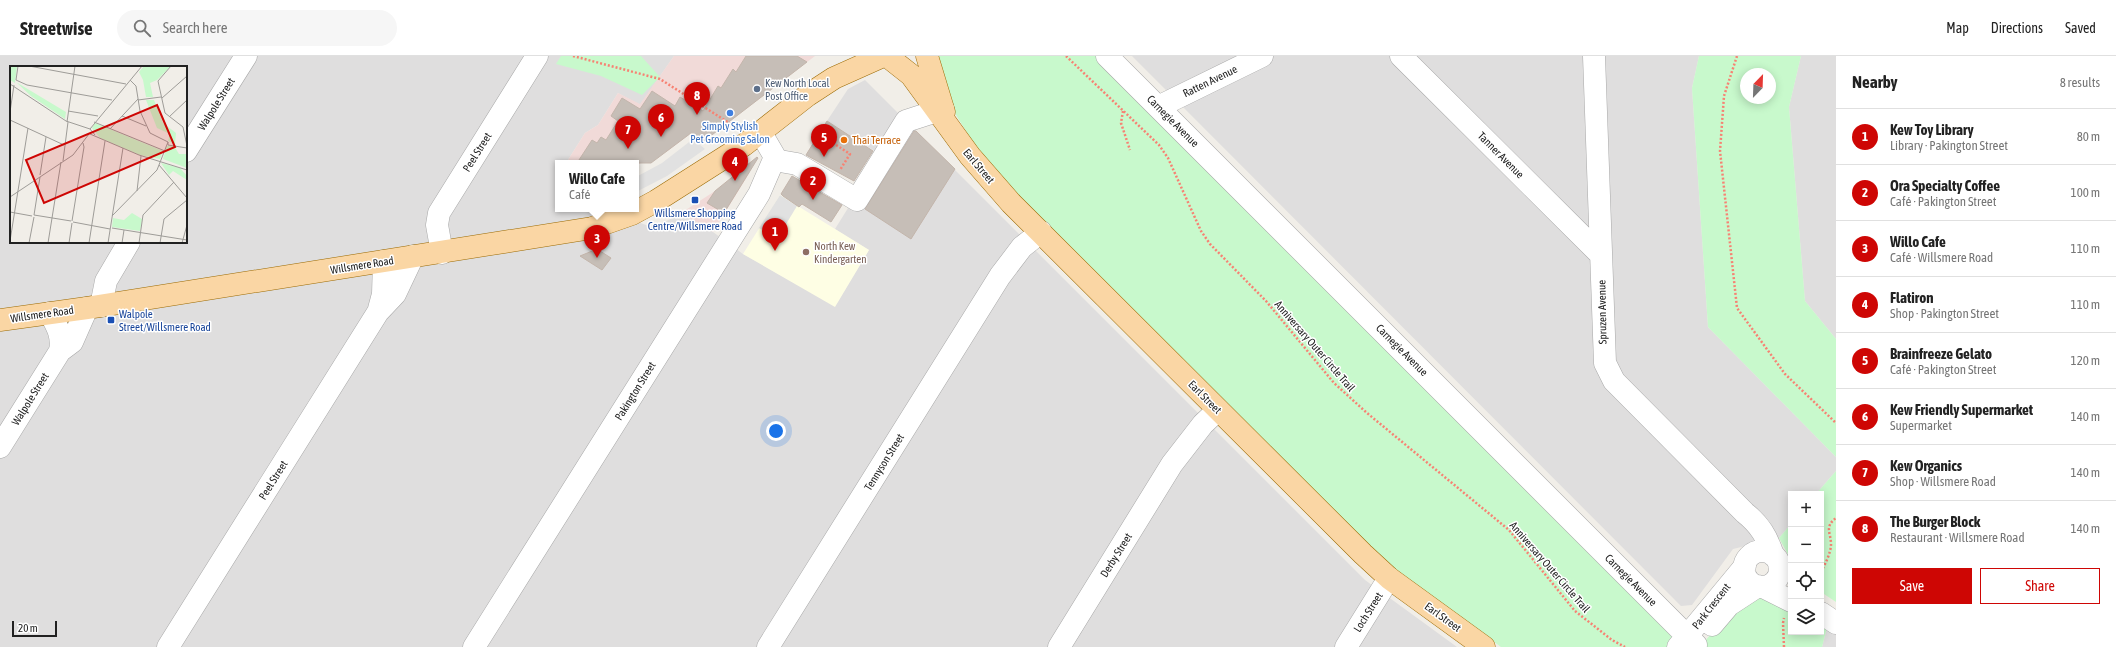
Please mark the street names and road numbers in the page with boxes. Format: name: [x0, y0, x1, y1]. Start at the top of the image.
street label: Ratten Avenue: [1181, 63, 1239, 99]
street label: Walpole Street: [195, 76, 237, 132]
street label: Carnegie Avenue: [1145, 93, 1201, 149]
street label: Peel Street: [460, 130, 494, 174]
street label: Tanner Avenue: [1476, 130, 1526, 180]
street label: Earl Street: [961, 146, 997, 186]
street label: Willsmere Road: [330, 254, 394, 276]
street label: Spruzen Avenue: [1595, 280, 1609, 344]
street label: Anniversary Outer Circle Trail: [1272, 298, 1358, 394]
street label: Willsmere Road: [10, 304, 74, 324]
street label: Carnegie Avenue: [1374, 322, 1430, 378]
street label: Pakington Street: [612, 360, 658, 422]
street label: Walpole Street: [9, 371, 51, 427]
street label: Earl Street: [1186, 378, 1224, 416]
street label: Tennyson Street: [862, 432, 906, 492]
street label: Peel Street: [256, 458, 290, 502]
street label: Anniversary Outer Circle Trail: [1507, 519, 1593, 615]
street label: Derby Street: [1098, 531, 1134, 579]
street label: Carnegie Avenue: [1603, 552, 1659, 608]
street label: Park Crescent: [1689, 581, 1733, 631]
street label: Loch Street: [1351, 590, 1385, 634]
street label: Earl Street: [1423, 600, 1463, 634]

